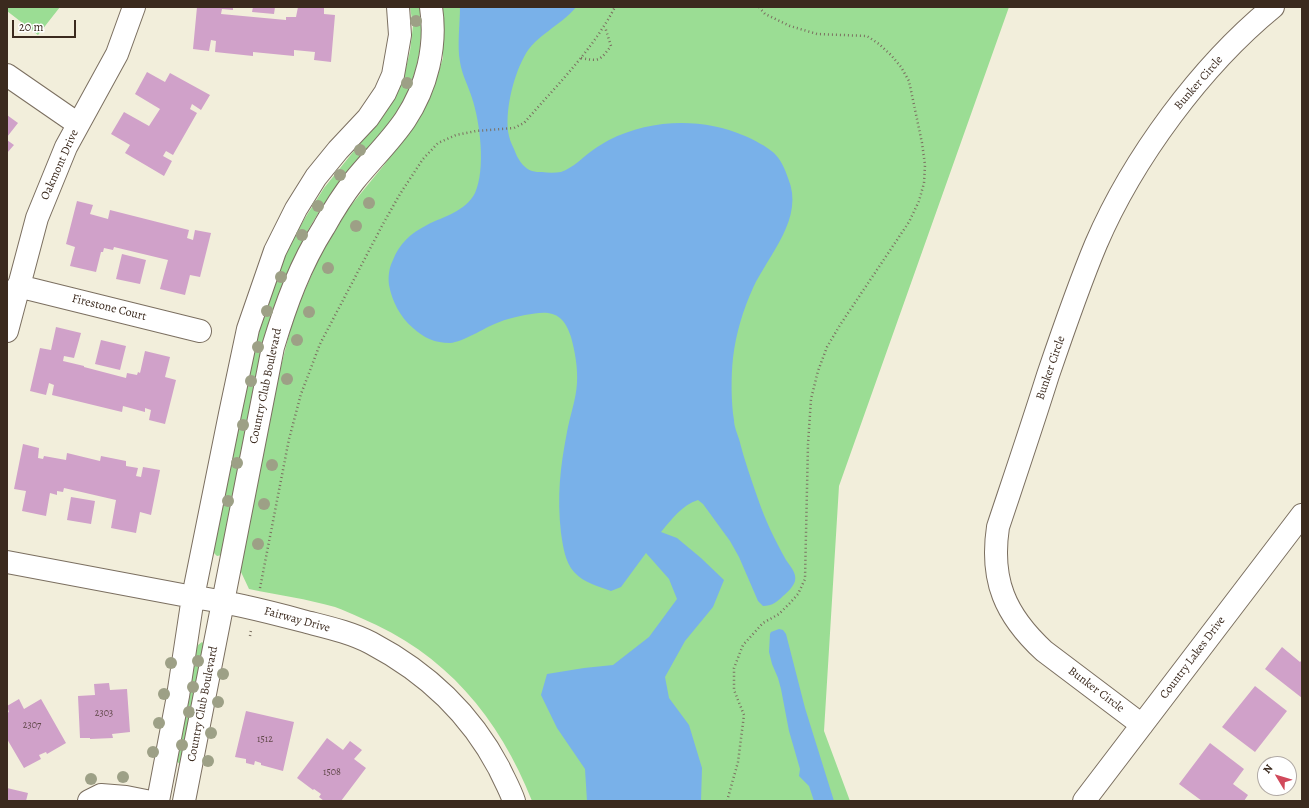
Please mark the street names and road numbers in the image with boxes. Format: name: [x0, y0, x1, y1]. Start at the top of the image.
street label: Bunker Circle: [1172, 53, 1226, 113]
street label: Oakmont Drive: [38, 128, 82, 202]
street label: Firestone Court: [70, 292, 148, 324]
street label: Country Club Boulevard: [247, 327, 285, 445]
street label: Bunker Circle: [1033, 334, 1069, 402]
street label: Fairway Drive: [262, 604, 332, 636]
street label: Country Lakes Drive: [1157, 614, 1229, 702]
street label: Country Club Boulevard: [185, 645, 221, 763]
street label: Bunker Circle: [1065, 664, 1127, 716]

